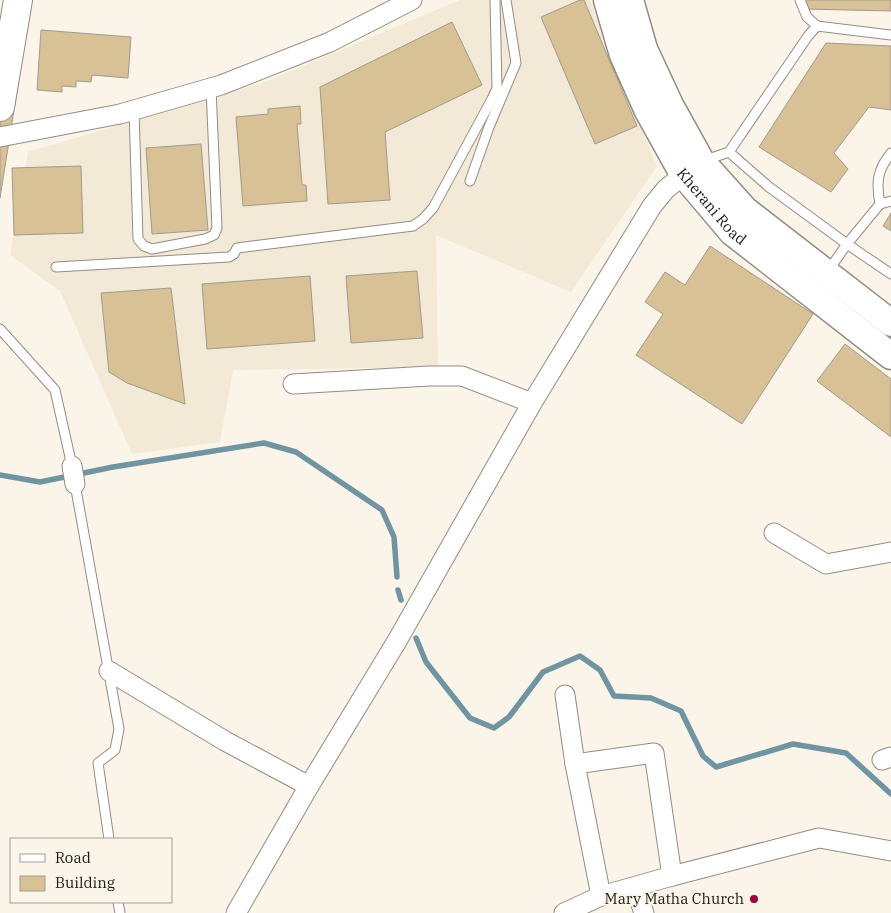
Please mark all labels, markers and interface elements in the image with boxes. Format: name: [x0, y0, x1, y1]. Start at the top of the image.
street label: Kherani Road: [673, 164, 750, 249]
legend: [10, 838, 172, 903]
text: Road: [55, 848, 91, 867]
text: Building: [55, 873, 115, 892]
place label: Mary Matha Church: [605, 889, 744, 908]
marker: Mary Matha Church: [748, 893, 760, 905]

